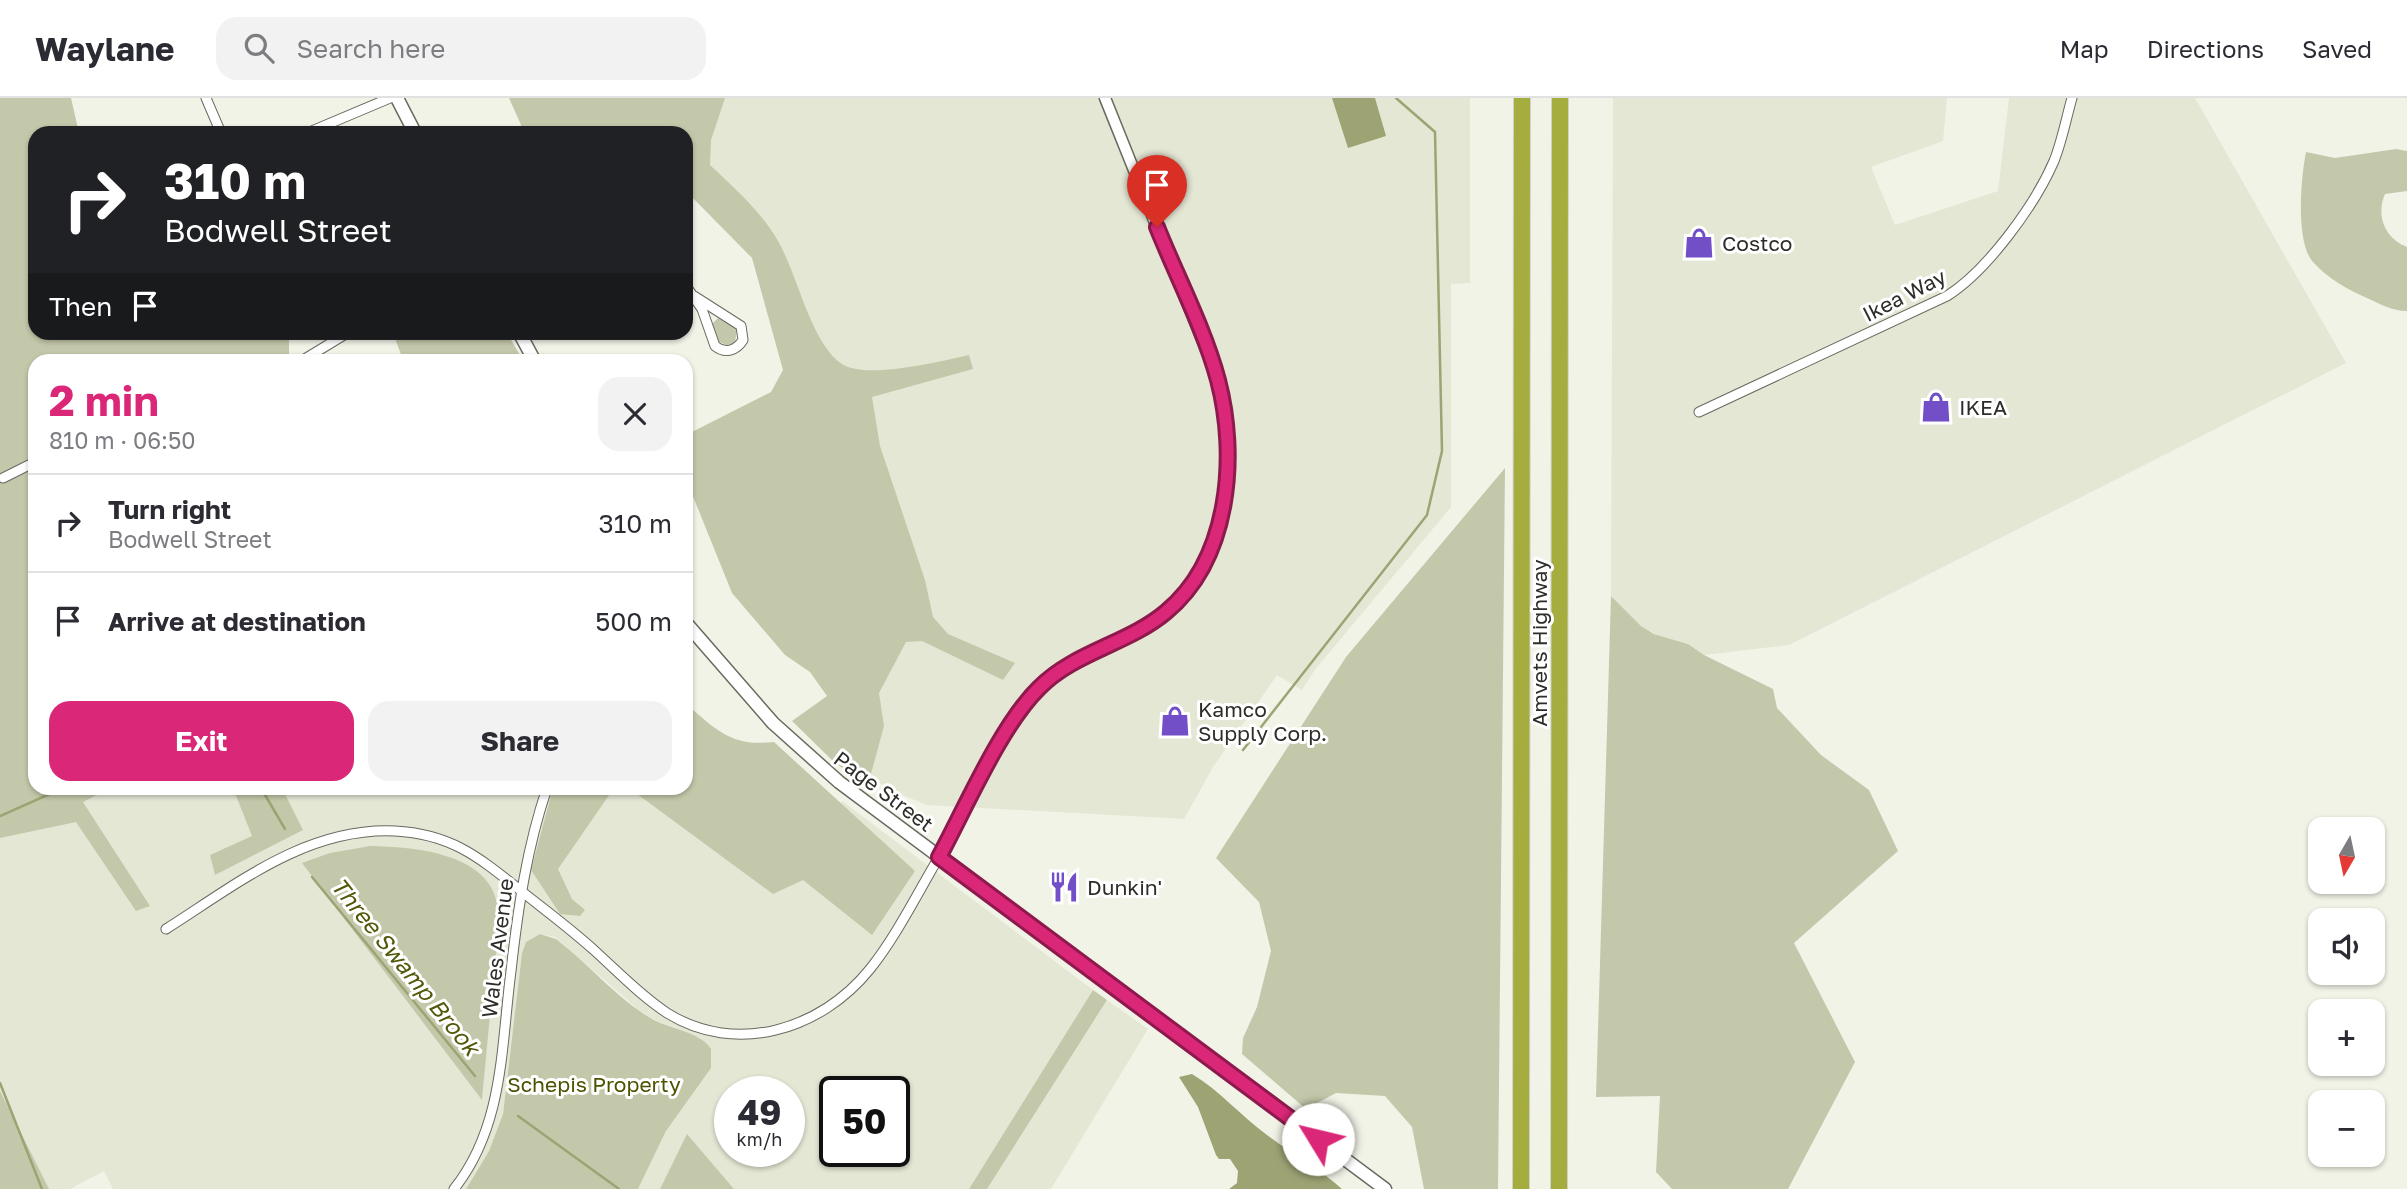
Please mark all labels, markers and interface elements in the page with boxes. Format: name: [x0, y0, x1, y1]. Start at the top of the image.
search box: [216, 17, 706, 80]
text: Waylane: [35, 29, 174, 68]
icon: search: [240, 29, 278, 67]
text: Search here: [296, 33, 445, 64]
text: Map: [2060, 34, 2109, 63]
text: Directions: [2147, 34, 2264, 63]
text: Saved: [2302, 34, 2372, 63]
text: 310 m: [164, 151, 306, 210]
icon: right: [49, 154, 140, 245]
pin: [1127, 155, 1187, 227]
icon: arrive: [1138, 166, 1176, 204]
text: Bodwell Street: [164, 211, 392, 249]
shop icon: Costco: [1682, 226, 1716, 260]
place label: Costco: [1722, 230, 1792, 256]
street label: Ikea Way: [1858, 263, 1950, 327]
icon: arrive: [126, 287, 164, 325]
text: Then: [49, 291, 112, 322]
text: 2 min: [49, 375, 159, 425]
button: close: [598, 377, 672, 451]
shop icon: IKEA: [1919, 390, 1953, 424]
place label: IKEA: [1959, 394, 2007, 420]
text: 810 m · 06:50: [49, 426, 196, 454]
text: Turn right: [108, 494, 231, 525]
icon: right: [49, 504, 87, 542]
text: 310 m: [599, 508, 672, 539]
text: Bodwell Street: [108, 525, 272, 553]
street label: Amvets Highway: [1526, 559, 1552, 727]
icon: arrive: [49, 602, 87, 640]
text: Arrive at destination: [108, 606, 366, 637]
text: 500 m: [595, 606, 672, 637]
place label: Kamco Supply Corp.: [1198, 696, 1327, 746]
button: Exit: [49, 701, 354, 781]
button: Share: [368, 701, 672, 781]
shop icon: Kamco Supply Corp.: [1158, 704, 1192, 738]
street label: Page Street: [829, 745, 939, 837]
north arrow: [2308, 817, 2385, 894]
map controls: [2308, 817, 2385, 1167]
restaurant icon: Dunkin': [1047, 870, 1081, 904]
water label: Three Swamp Brook: [326, 872, 487, 1062]
place label: Dunkin': [1087, 874, 1162, 900]
street label: Wales Avenue: [476, 877, 518, 1019]
button: sound: [2308, 908, 2385, 985]
button: +: [2308, 999, 2385, 1076]
park label: Schepis Property: [507, 1071, 681, 1097]
speed limit sign: 50: [819, 1076, 910, 1167]
button: −: [2308, 1090, 2385, 1167]
text: 49: [737, 1091, 782, 1133]
position arrow: [1281, 1102, 1355, 1176]
text: km/h: [737, 1128, 782, 1150]

